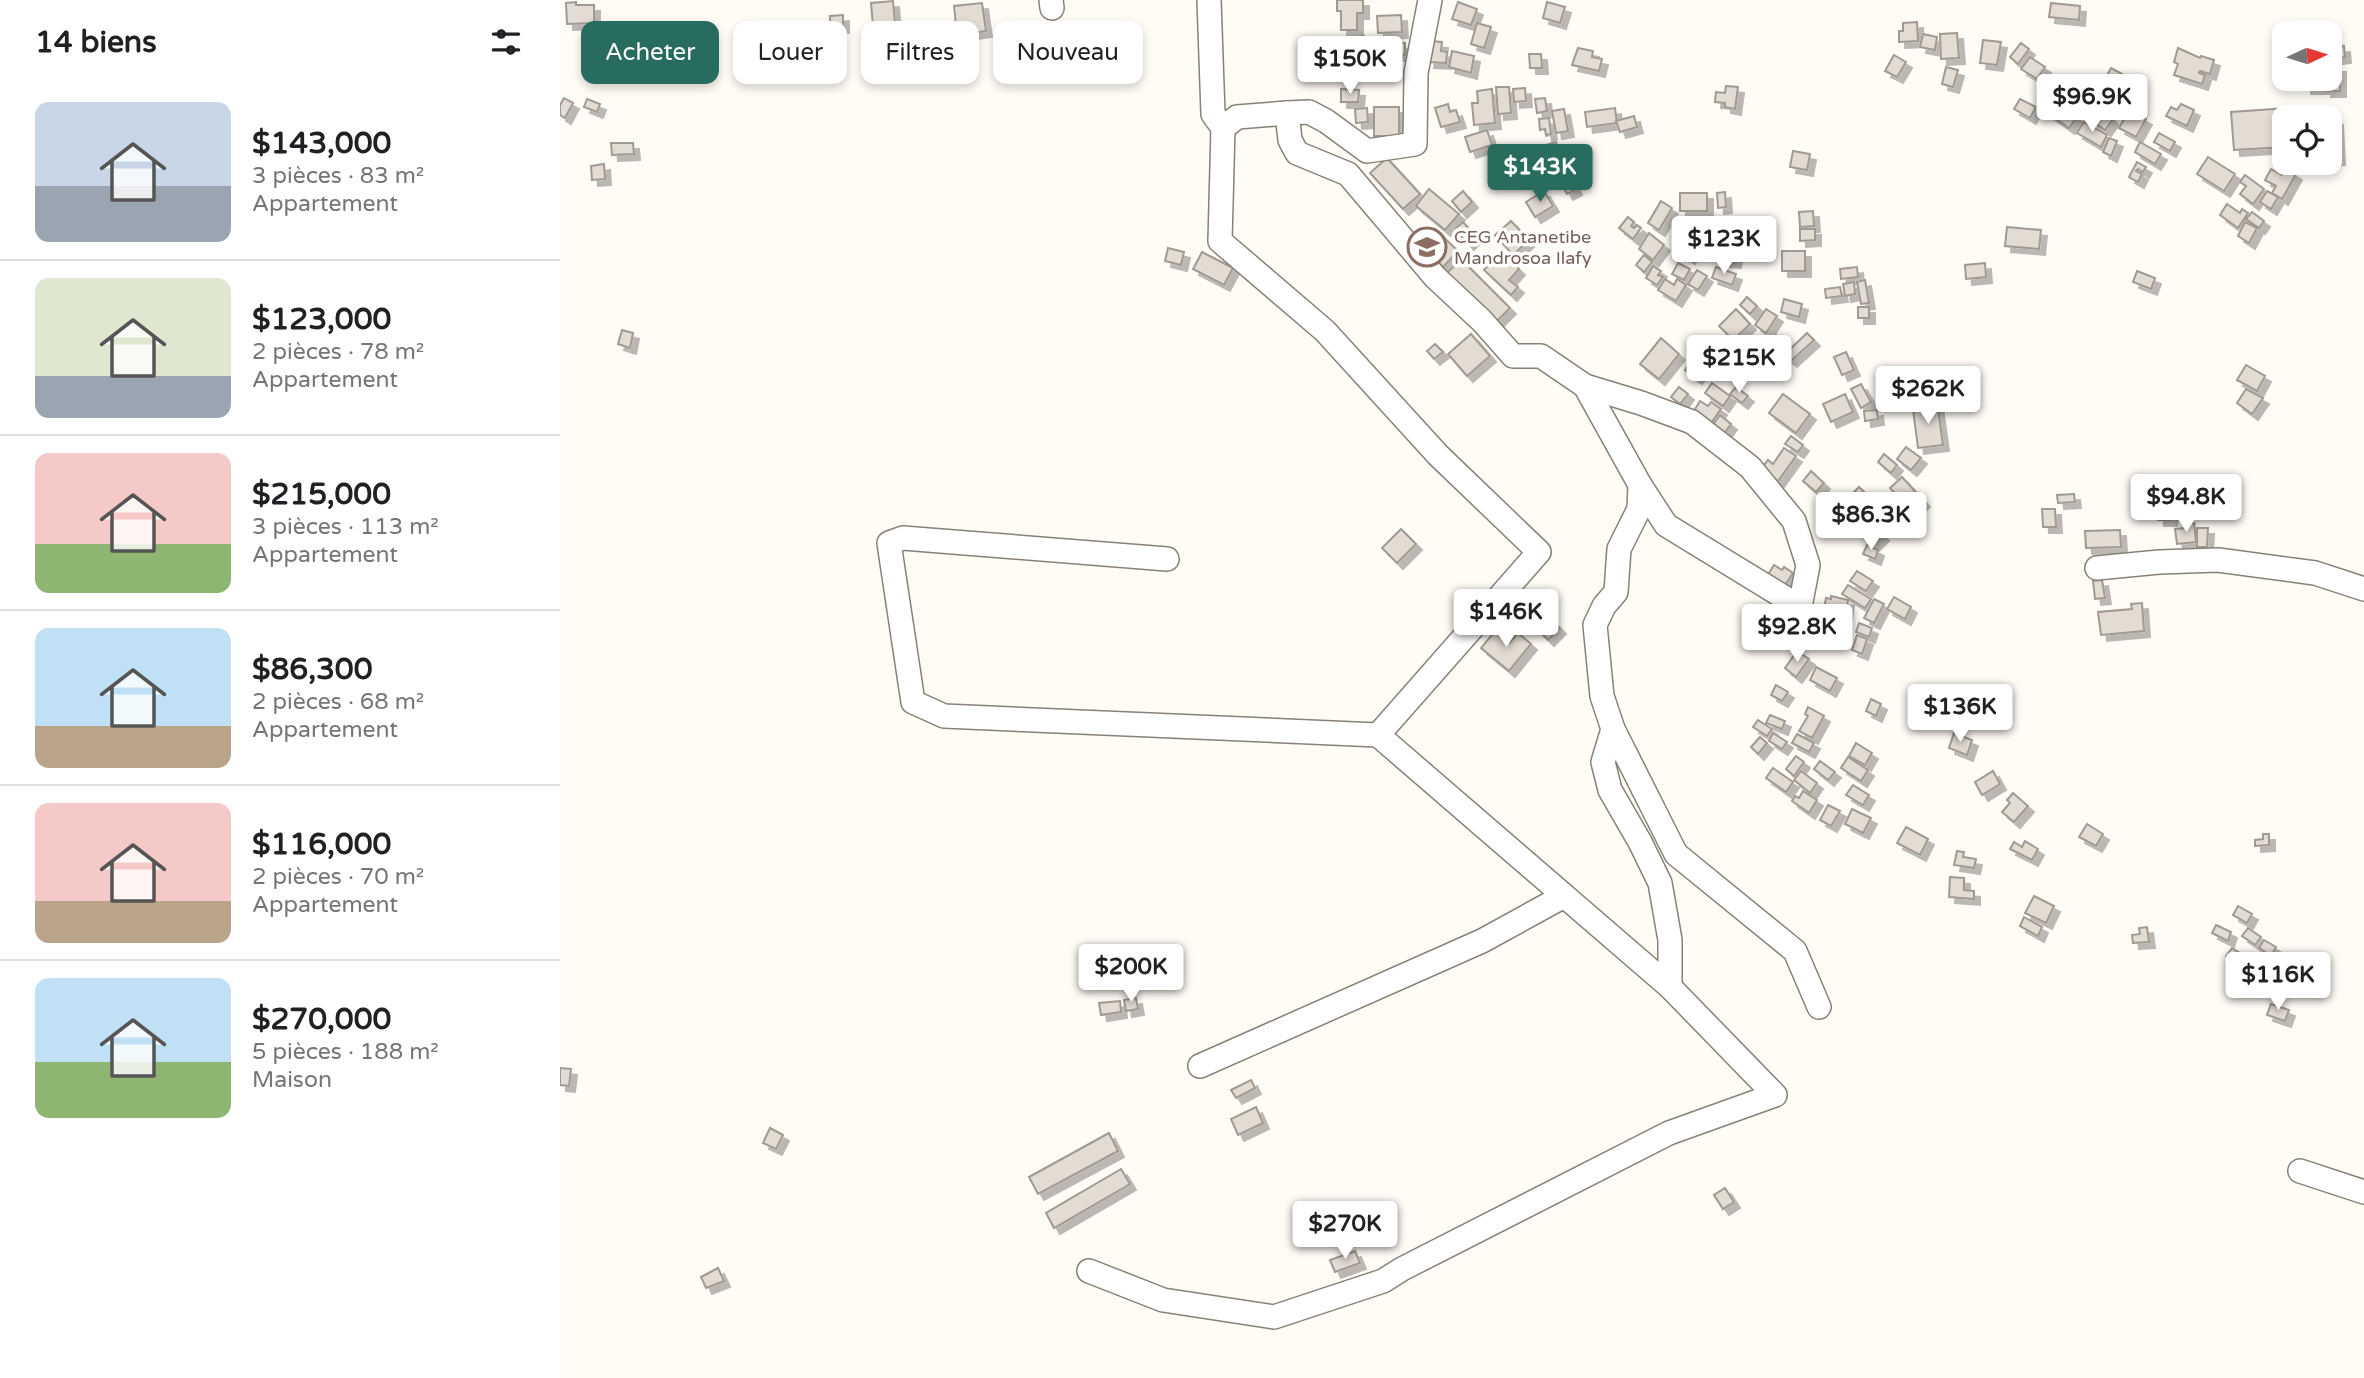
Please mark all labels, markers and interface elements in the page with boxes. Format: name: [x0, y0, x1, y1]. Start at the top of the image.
chip: Acheter: [581, 21, 719, 84]
chip: Louer: [733, 21, 847, 84]
chip: Filtres: [861, 21, 979, 84]
chip: Nouveau: [993, 21, 1143, 84]
north arrow: [2272, 21, 2342, 91]
map controls: [2272, 21, 2342, 175]
icon: filters: [487, 23, 525, 61]
text: 14 biens: [35, 24, 157, 61]
pin: $150K: [1301, 36, 1399, 96]
text: $150K: [1314, 45, 1386, 73]
pin: $96.9K: [2035, 74, 2149, 134]
text: $96.9K: [2053, 83, 2131, 111]
button: locate: [2272, 105, 2342, 175]
text: $143,000: [252, 125, 391, 162]
icon: home: [91, 130, 175, 214]
pin: $143K: [1491, 144, 1589, 204]
text: $143K: [1504, 153, 1576, 181]
text: 3 pièces · 83 m²: [252, 162, 424, 190]
text: Appartement: [252, 190, 398, 218]
pin: $123K: [1675, 216, 1773, 276]
text: $123K: [1688, 225, 1760, 253]
school or university icon: CEG Antanetibe Mandrosoa Ilafy: [1406, 226, 1448, 268]
place label: CEG Antanetibe Mandrosoa Ilafy: [1454, 226, 1592, 269]
text: $123,000: [252, 301, 391, 338]
icon: home: [91, 306, 175, 390]
pin: $215K: [1690, 336, 1788, 395]
text: 2 pièces · 78 m²: [252, 338, 424, 366]
text: $215K: [1703, 344, 1775, 372]
text: Appartement: [252, 366, 398, 394]
pin: $262K: [1879, 366, 1977, 426]
text: $262K: [1892, 375, 1964, 403]
pin: $94.8K: [2129, 475, 2243, 534]
text: $215,000: [252, 476, 391, 513]
icon: home: [91, 481, 175, 565]
text: $94.8K: [2147, 483, 2225, 511]
pin: $86.3K: [1814, 492, 1928, 552]
text: $86.3K: [1832, 501, 1910, 529]
text: 3 pièces · 113 m²: [252, 513, 439, 541]
text: Appartement: [252, 541, 398, 569]
pin: $146K: [1457, 590, 1555, 649]
text: $146K: [1470, 598, 1542, 626]
pin: $92.8K: [1740, 604, 1854, 664]
text: $92.8K: [1758, 613, 1836, 641]
text: $86,300: [252, 651, 372, 688]
icon: home: [91, 656, 175, 740]
pin: $136K: [1911, 684, 2009, 744]
text: 2 pièces · 68 m²: [252, 688, 424, 716]
text: $136K: [1924, 693, 1996, 721]
text: Appartement: [252, 716, 398, 744]
text: $116,000: [252, 826, 391, 863]
icon: home: [91, 831, 175, 915]
text: 2 pièces · 70 m²: [252, 863, 424, 891]
text: Appartement: [252, 891, 398, 919]
pin: $200K: [1082, 944, 1180, 1004]
text: $200K: [1095, 953, 1167, 981]
pin: $116K: [2229, 953, 2327, 1012]
text: $116K: [2242, 961, 2314, 989]
text: $270,000: [252, 1001, 391, 1038]
icon: home: [91, 1006, 175, 1090]
text: 5 pièces · 188 m²: [252, 1038, 439, 1066]
text: Maison: [252, 1066, 332, 1094]
pin: $270K: [1296, 1202, 1394, 1261]
text: $270K: [1309, 1210, 1381, 1238]

